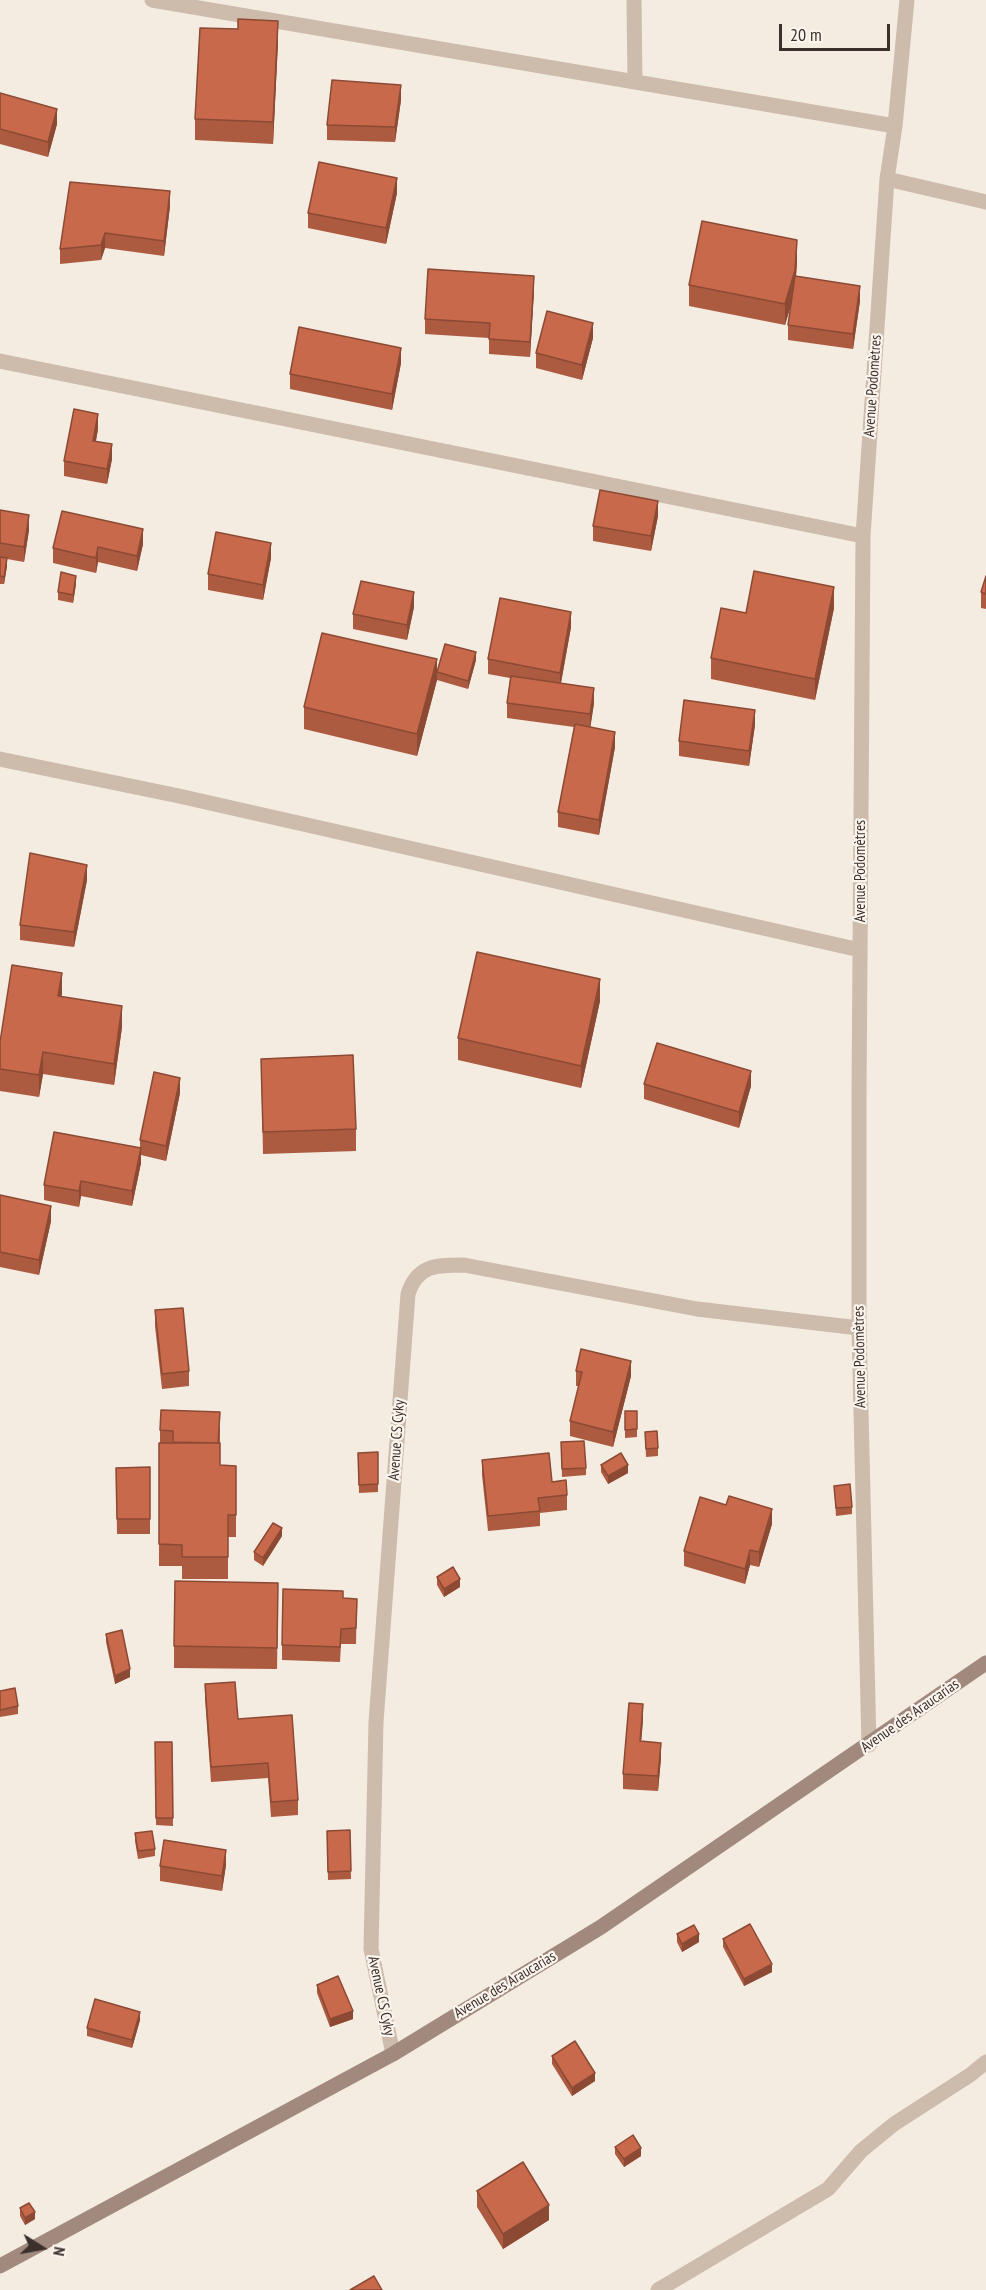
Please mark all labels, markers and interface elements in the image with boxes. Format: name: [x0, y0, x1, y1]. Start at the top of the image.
scale bar: [782, 12, 893, 50]
text: 20 m: [790, 23, 822, 46]
street label: Avenue Podomètres: [860, 334, 886, 438]
street label: Avenue Podomètres: [852, 820, 870, 922]
street label: Avenue Podomètres: [850, 1306, 870, 1408]
street label: Avenue CS Cyky: [385, 1399, 409, 1481]
street label: Avenue des Araucarias: [858, 1675, 962, 1757]
street label: Avenue des Araucarias: [451, 1948, 559, 2022]
street label: Avenue CS Cyky: [364, 1955, 398, 2037]
north arrow: [12, 2218, 72, 2278]
text: N: [49, 2245, 70, 2258]

